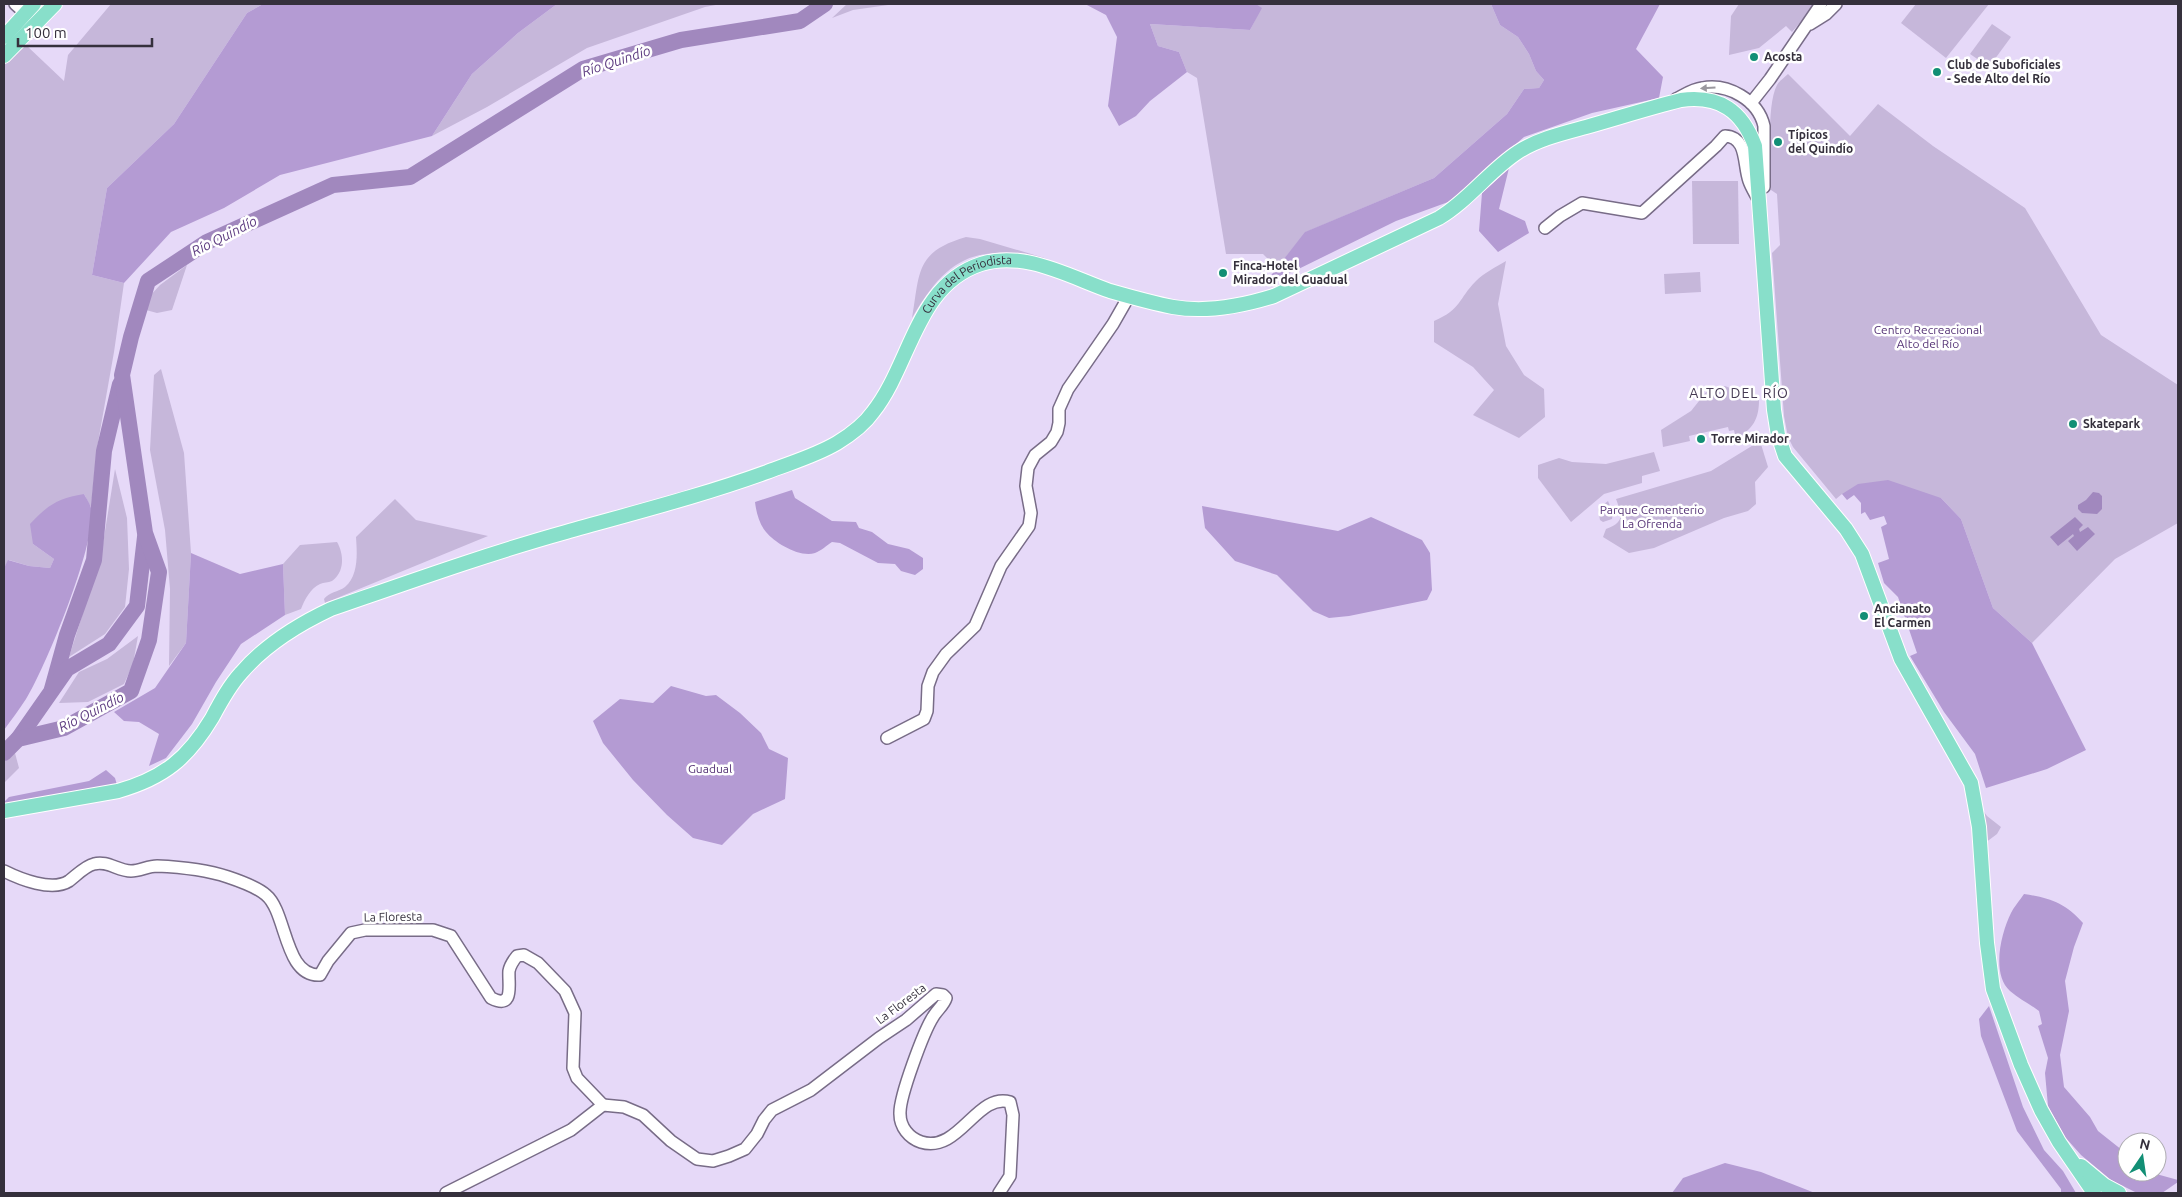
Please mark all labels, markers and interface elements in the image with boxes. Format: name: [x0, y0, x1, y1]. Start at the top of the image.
scale bar: [18, 15, 151, 47]
text: 100 m: [25, 24, 67, 41]
water label: Río Quindío: [580, 42, 653, 81]
place label: Acosta: [1764, 50, 1802, 63]
marker: Acosta: [1748, 51, 1760, 63]
place label: Club de Suboficiales - Sede Alto del Río: [1947, 58, 2061, 85]
marker: Club de Suboficiales - Sede Alto del Río: [1931, 66, 1943, 78]
one-way arrow: [1699, 84, 1715, 92]
place label: Típicos del Quindío: [1788, 128, 1853, 155]
marker: Típicos del Quindío: [1772, 136, 1784, 148]
water label: Río Quindío: [189, 213, 260, 260]
street label: Curva del Periodista: [919, 253, 1012, 316]
place label: Finca-Hotel Mirador del Guadual: [1233, 259, 1348, 286]
marker: Finca-Hotel Mirador del Guadual: [1217, 267, 1229, 279]
park label: Centro Recreacional Alto del Río: [1874, 323, 1982, 350]
district label: ALTO DEL RÍO: [1689, 384, 1789, 401]
place label: Skatepark: [2083, 417, 2141, 430]
marker: Skatepark: [2067, 418, 2079, 430]
place label: Torre Mirador: [1711, 432, 1789, 445]
marker: Torre Mirador: [1695, 433, 1707, 445]
park label: Parque Cementerio La Ofrenda: [1600, 503, 1704, 530]
place label: Ancianato El Carmen: [1874, 602, 1931, 629]
marker: Ancianato El Carmen: [1858, 610, 1870, 622]
water label: Río Quindío: [56, 689, 127, 736]
park label: Guadual: [688, 762, 732, 775]
street label: La Floresta: [364, 909, 422, 924]
street label: La Floresta: [873, 981, 928, 1026]
north arrow: [2117, 1132, 2167, 1182]
text: N: [2138, 1135, 2152, 1153]

